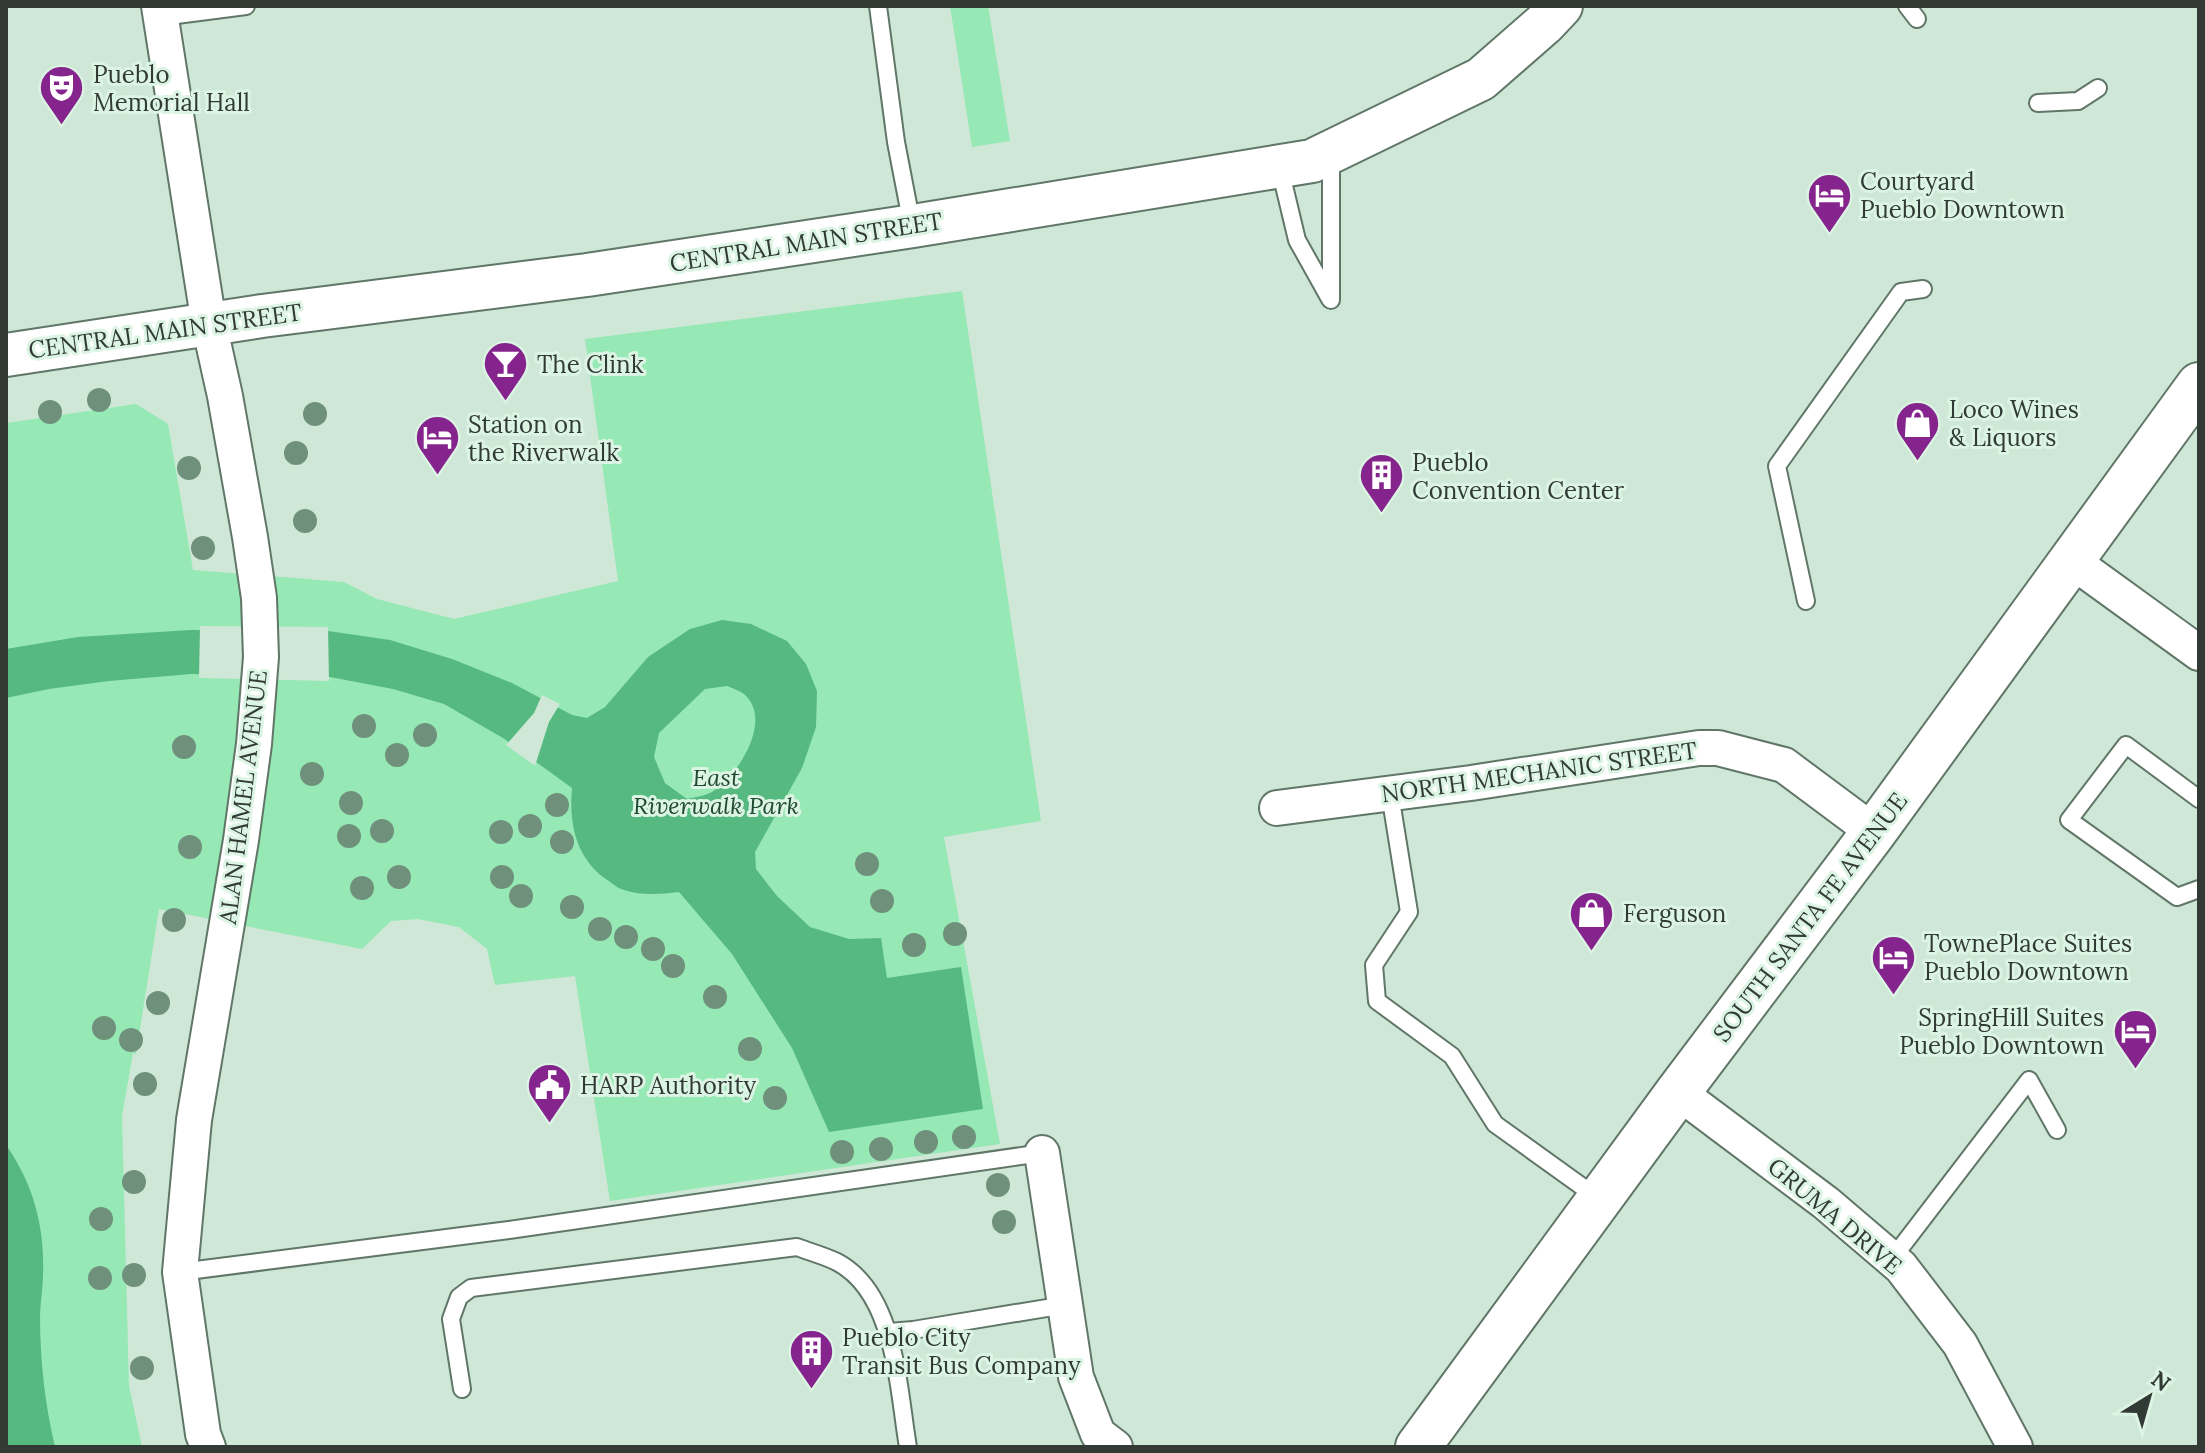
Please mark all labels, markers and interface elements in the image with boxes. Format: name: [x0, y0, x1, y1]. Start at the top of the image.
place label: Pueblo Memorial Hall: [93, 59, 250, 118]
theatre icon: Pueblo Memorial Hall: [38, 64, 86, 127]
place label: Courtyard Pueblo Downtown: [1860, 166, 2065, 225]
hotel icon: Courtyard Pueblo Downtown: [1805, 171, 1853, 234]
street label: CENTRAL MAIN STREET: [667, 205, 945, 279]
street label: CENTRAL MAIN STREET: [26, 296, 304, 366]
bar icon: The Clink: [482, 340, 530, 403]
place label: The Clink: [537, 349, 644, 380]
place label: Loco Wines & Liquors: [1949, 394, 2079, 453]
shop icon: Loco Wines & Liquors: [1894, 399, 1942, 462]
place label: Station on the Riverwalk: [468, 409, 619, 468]
hotel icon: Station on the Riverwalk: [413, 414, 461, 477]
place label: Pueblo Convention Center: [1412, 447, 1625, 506]
building icon: Pueblo Convention Center: [1357, 452, 1405, 515]
street label: ALAN HAMEL AVENUE: [212, 668, 274, 927]
street label: NORTH MECHANIC STREET: [1379, 734, 1699, 810]
park label: East Riverwalk Park: [633, 762, 799, 821]
street label: SOUTH SANTA FE AVENUE: [1706, 786, 1914, 1048]
shop icon: Ferguson: [1568, 889, 1616, 952]
place label: Ferguson: [1623, 898, 1726, 929]
place label: TownePlace Suites Pueblo Downtown: [1924, 928, 2132, 987]
hotel icon: TownePlace Suites Pueblo Downtown: [1869, 933, 1917, 996]
place label: SpringHill Suites Pueblo Downtown: [1899, 1002, 2104, 1061]
hotel icon: SpringHill Suites Pueblo Downtown: [2111, 1007, 2159, 1070]
public building icon: HARP Authority: [525, 1061, 573, 1124]
place label: HARP Authority: [580, 1070, 757, 1101]
street label: GRUMA DRIVE: [1761, 1151, 1909, 1281]
place label: Pueblo City Transit Bus Company: [842, 1322, 1081, 1381]
building icon: Pueblo City Transit Bus Company: [787, 1327, 835, 1390]
north arrow: [2109, 1357, 2189, 1437]
text: N: [2146, 1365, 2176, 1397]

